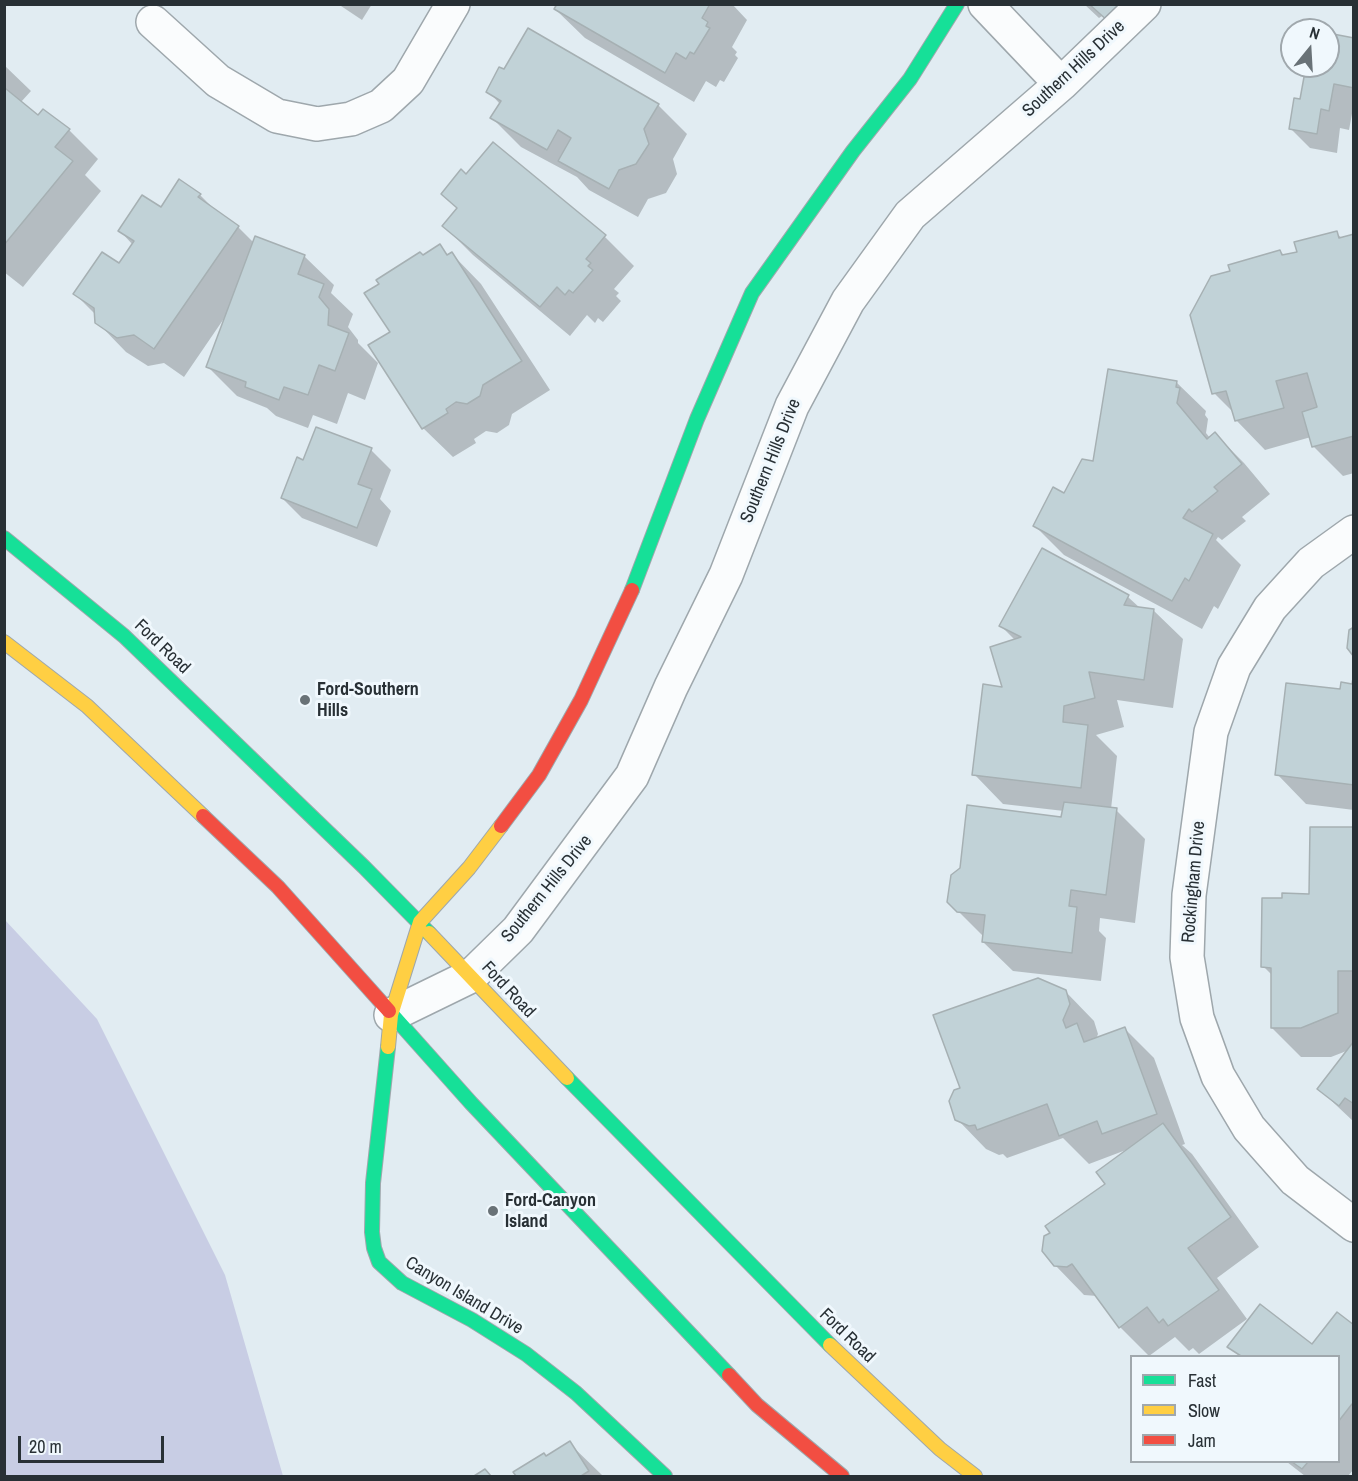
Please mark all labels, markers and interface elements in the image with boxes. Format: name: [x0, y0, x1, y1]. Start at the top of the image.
street label: Southern Hills Drive: [1018, 16, 1130, 122]
north arrow: [1280, 18, 1340, 78]
text: N: [1307, 21, 1323, 45]
street label: Southern Hills Drive: [736, 396, 806, 526]
street label: Ford Road: [130, 615, 194, 679]
place label: Ford-Southern Hills: [317, 679, 419, 722]
marker: Ford-Southern Hills: [298, 693, 312, 707]
street label: Rockingham Drive: [1178, 820, 1210, 944]
street label: Southern Hills Drive: [497, 831, 597, 947]
street label: Ford Road: [477, 957, 539, 1023]
place label: Ford-Canyon Island: [505, 1190, 596, 1232]
marker: Ford-Canyon Island: [486, 1204, 500, 1218]
street label: Canyon Island Drive: [401, 1252, 527, 1340]
street label: Ford Road: [815, 1304, 879, 1368]
legend: [1130, 1355, 1340, 1463]
text: Fast: [1188, 1368, 1216, 1393]
text: Slow: [1188, 1398, 1220, 1423]
scale bar: [21, 1424, 166, 1462]
text: Jam: [1188, 1428, 1216, 1453]
text: 20 m: [29, 1434, 62, 1459]

